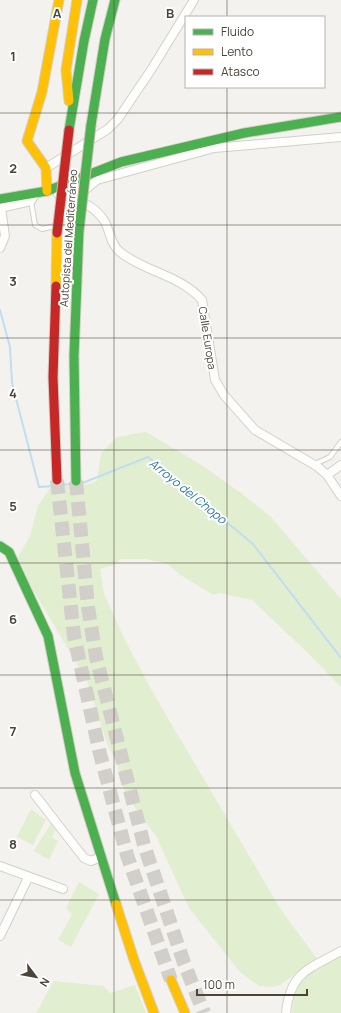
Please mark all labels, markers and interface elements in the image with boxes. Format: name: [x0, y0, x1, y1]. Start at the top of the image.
text: A: [53, 4, 62, 22]
text: B: [166, 4, 174, 22]
legend: [185, 16, 325, 88]
text: Fluido: [221, 23, 254, 40]
text: Lento: [221, 43, 253, 60]
text: 1: [10, 47, 16, 65]
text: Atasco: [221, 63, 260, 80]
text: 2: [9, 159, 17, 177]
street label: Autopista del Mediterráneo: [56, 168, 80, 307]
text: 3: [9, 272, 17, 290]
street label: Calle Europa: [196, 305, 220, 371]
text: 4: [9, 384, 17, 402]
water label: Arroyo del Chopo: [146, 455, 231, 528]
text: 5: [9, 497, 17, 515]
text: 6: [9, 610, 17, 628]
text: 7: [10, 722, 17, 740]
text: 8: [9, 835, 17, 853]
north arrow: [16, 957, 56, 997]
scale bar: [197, 971, 307, 997]
text: N: [36, 975, 53, 990]
text: 100 m: [203, 976, 235, 993]

